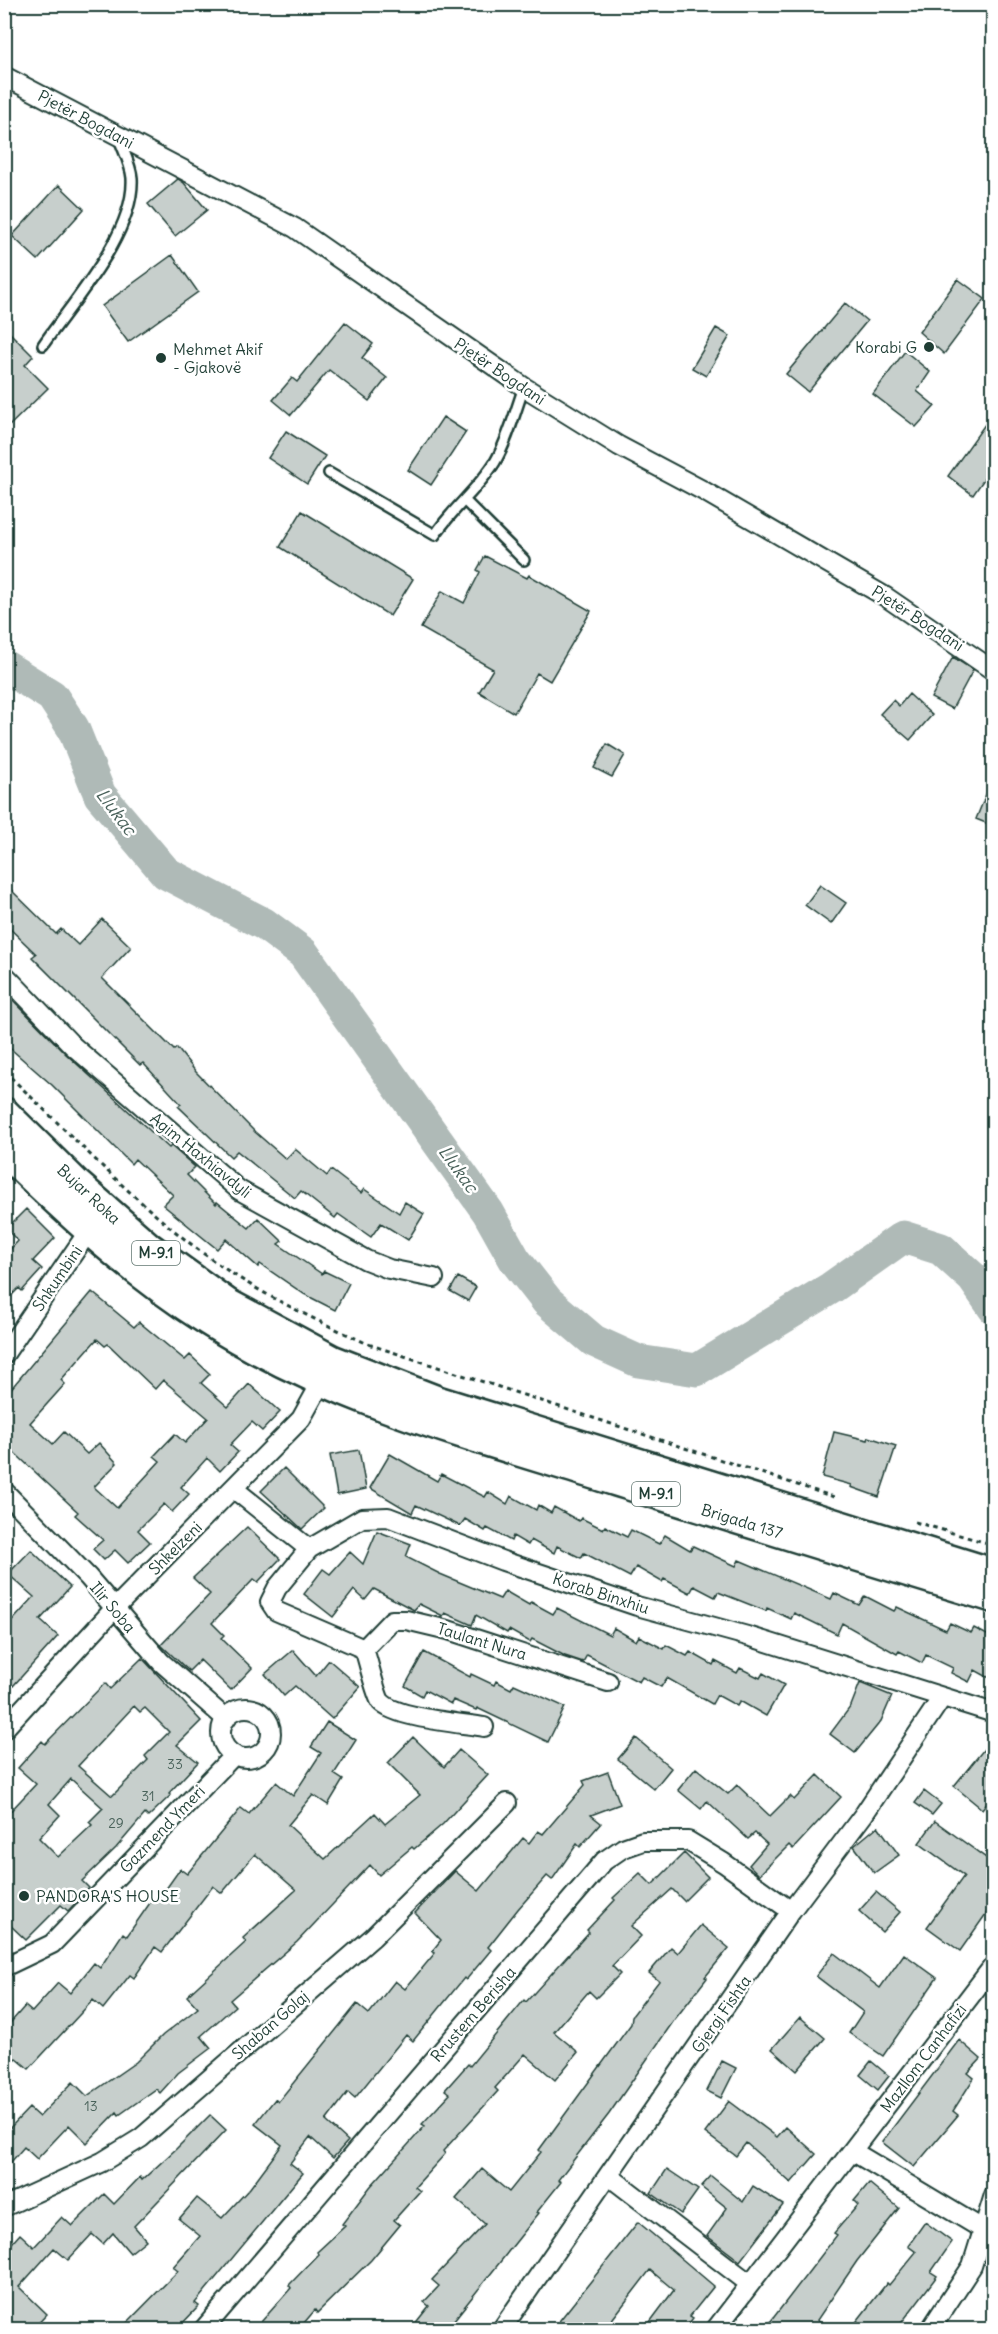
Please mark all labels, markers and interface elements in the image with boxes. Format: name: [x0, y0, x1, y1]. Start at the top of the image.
street label: Pjetër Bogdani: [35, 85, 137, 153]
street label: Pjetër Bogdani: [451, 333, 549, 409]
place label: Korabi G: [855, 337, 917, 357]
place label: Mehmet Akif - Gjakovë: [173, 339, 264, 377]
marker: Korabi G: [922, 340, 936, 354]
marker: Mehmet Akif - Gjakovë: [154, 351, 168, 365]
street label: Pjetër Bogdani: [868, 581, 968, 655]
water label: Llukac: [91, 784, 143, 841]
street label: Agim Haxhiavdyli: [146, 1108, 256, 1202]
water label: Llukac: [434, 1141, 484, 1198]
street label: Bujar Roka: [53, 1160, 125, 1228]
street label: Shkumbini: [28, 1241, 86, 1315]
road number: M-9.1: [132, 1241, 180, 1265]
road number: M-9.1: [632, 1482, 680, 1506]
street label: Brigada 137: [699, 1499, 785, 1543]
street label: Shkelzeni: [144, 1517, 206, 1579]
street label: Korab Binxhiu: [550, 1568, 652, 1618]
street label: Ilir Soba: [86, 1577, 140, 1637]
street label: Taulant Nura: [435, 1618, 529, 1664]
house number: 33: [167, 1755, 183, 1773]
street label: Gazmend Ymeri: [115, 1781, 209, 1877]
house number: 31: [141, 1787, 155, 1805]
house number: 29: [108, 1814, 124, 1832]
place label: PANDORA'S HOUSE: [36, 1886, 179, 1906]
marker: PANDORA'S HOUSE: [17, 1889, 31, 1903]
street label: Rrustem Berisha: [426, 1962, 520, 2066]
street label: Gjergj Fishta: [687, 1971, 755, 2057]
street label: Shaban Golaj: [228, 1986, 312, 2064]
street label: Mazllom Canhafizi: [876, 2000, 970, 2116]
house number: 13: [84, 2097, 98, 2115]

